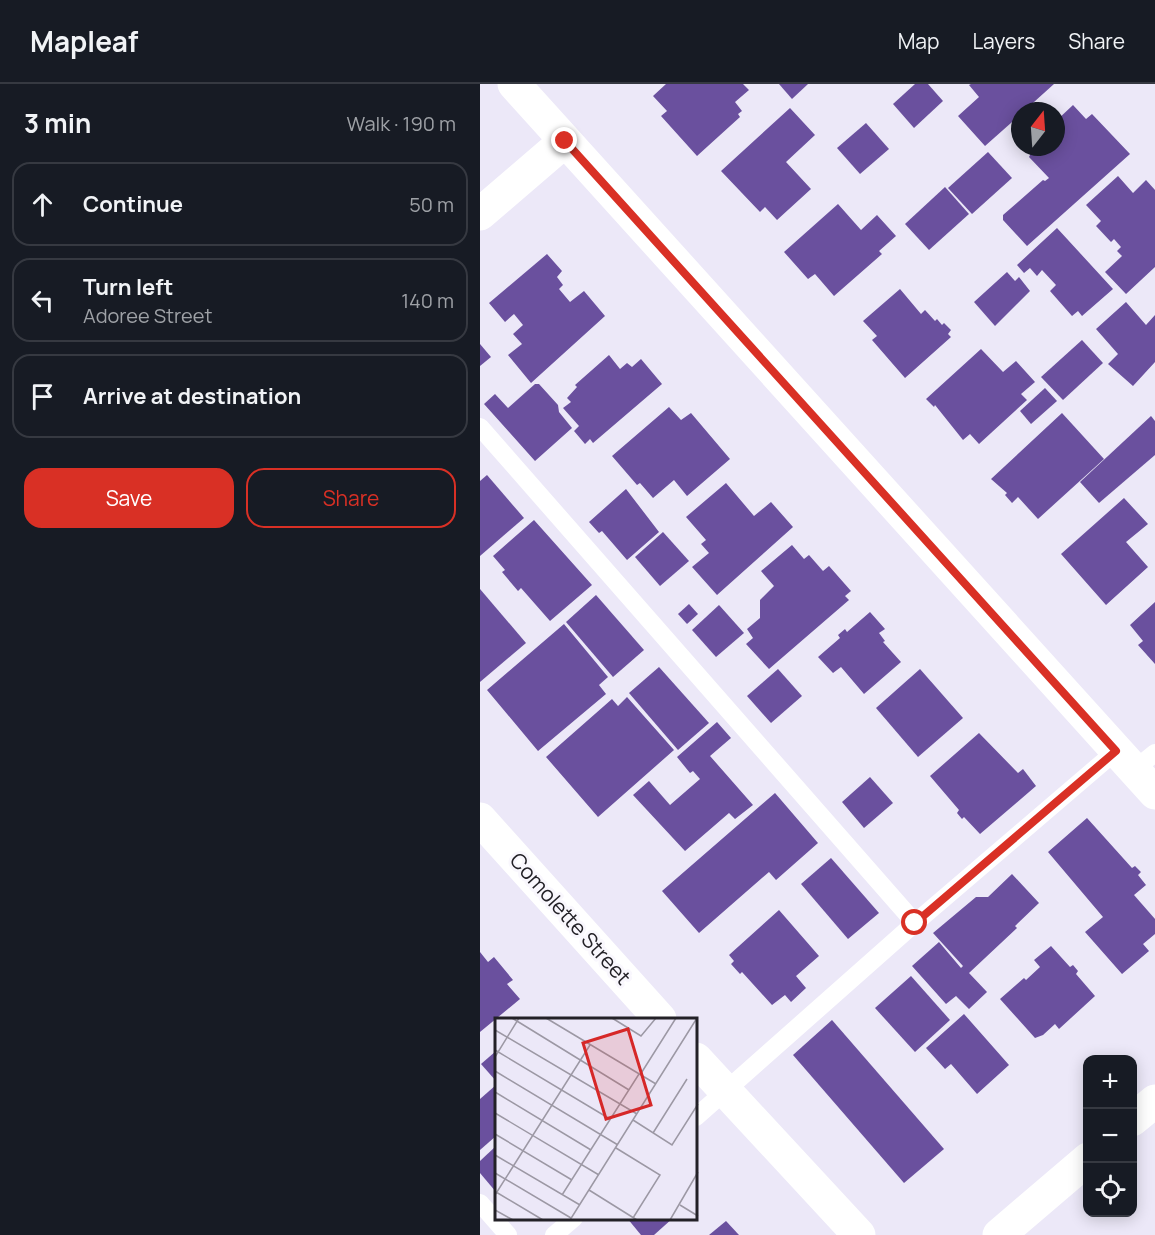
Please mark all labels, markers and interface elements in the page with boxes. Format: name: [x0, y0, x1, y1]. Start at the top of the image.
text: Mapleaf: [30, 22, 138, 60]
text: Map: [898, 27, 939, 55]
text: Layers: [972, 27, 1035, 55]
text: Share: [1068, 27, 1125, 55]
north arrow: [1011, 102, 1065, 156]
text: 3 min: [24, 105, 91, 141]
text: Walk · 190 m: [347, 110, 456, 137]
route end: [551, 127, 577, 153]
icon: ahead: [26, 188, 59, 221]
text: Continue: [83, 189, 183, 219]
text: 50 m: [409, 191, 454, 218]
text: Turn left: [83, 272, 173, 302]
icon: left: [26, 284, 59, 317]
text: 140 m: [401, 287, 454, 314]
text: Adoree Street: [83, 302, 212, 329]
icon: arrive: [26, 380, 59, 413]
text: Arrive at destination: [83, 381, 301, 411]
button: Save: [24, 468, 234, 528]
button: Share: [246, 468, 456, 528]
street label: Comolette Street: [504, 846, 638, 990]
route start: [901, 909, 927, 935]
inset map: [495, 1018, 698, 1220]
map controls: [1083, 1055, 1137, 1217]
button: +: [1083, 1055, 1137, 1109]
button: −: [1083, 1109, 1137, 1163]
button: locate: [1083, 1163, 1137, 1217]

